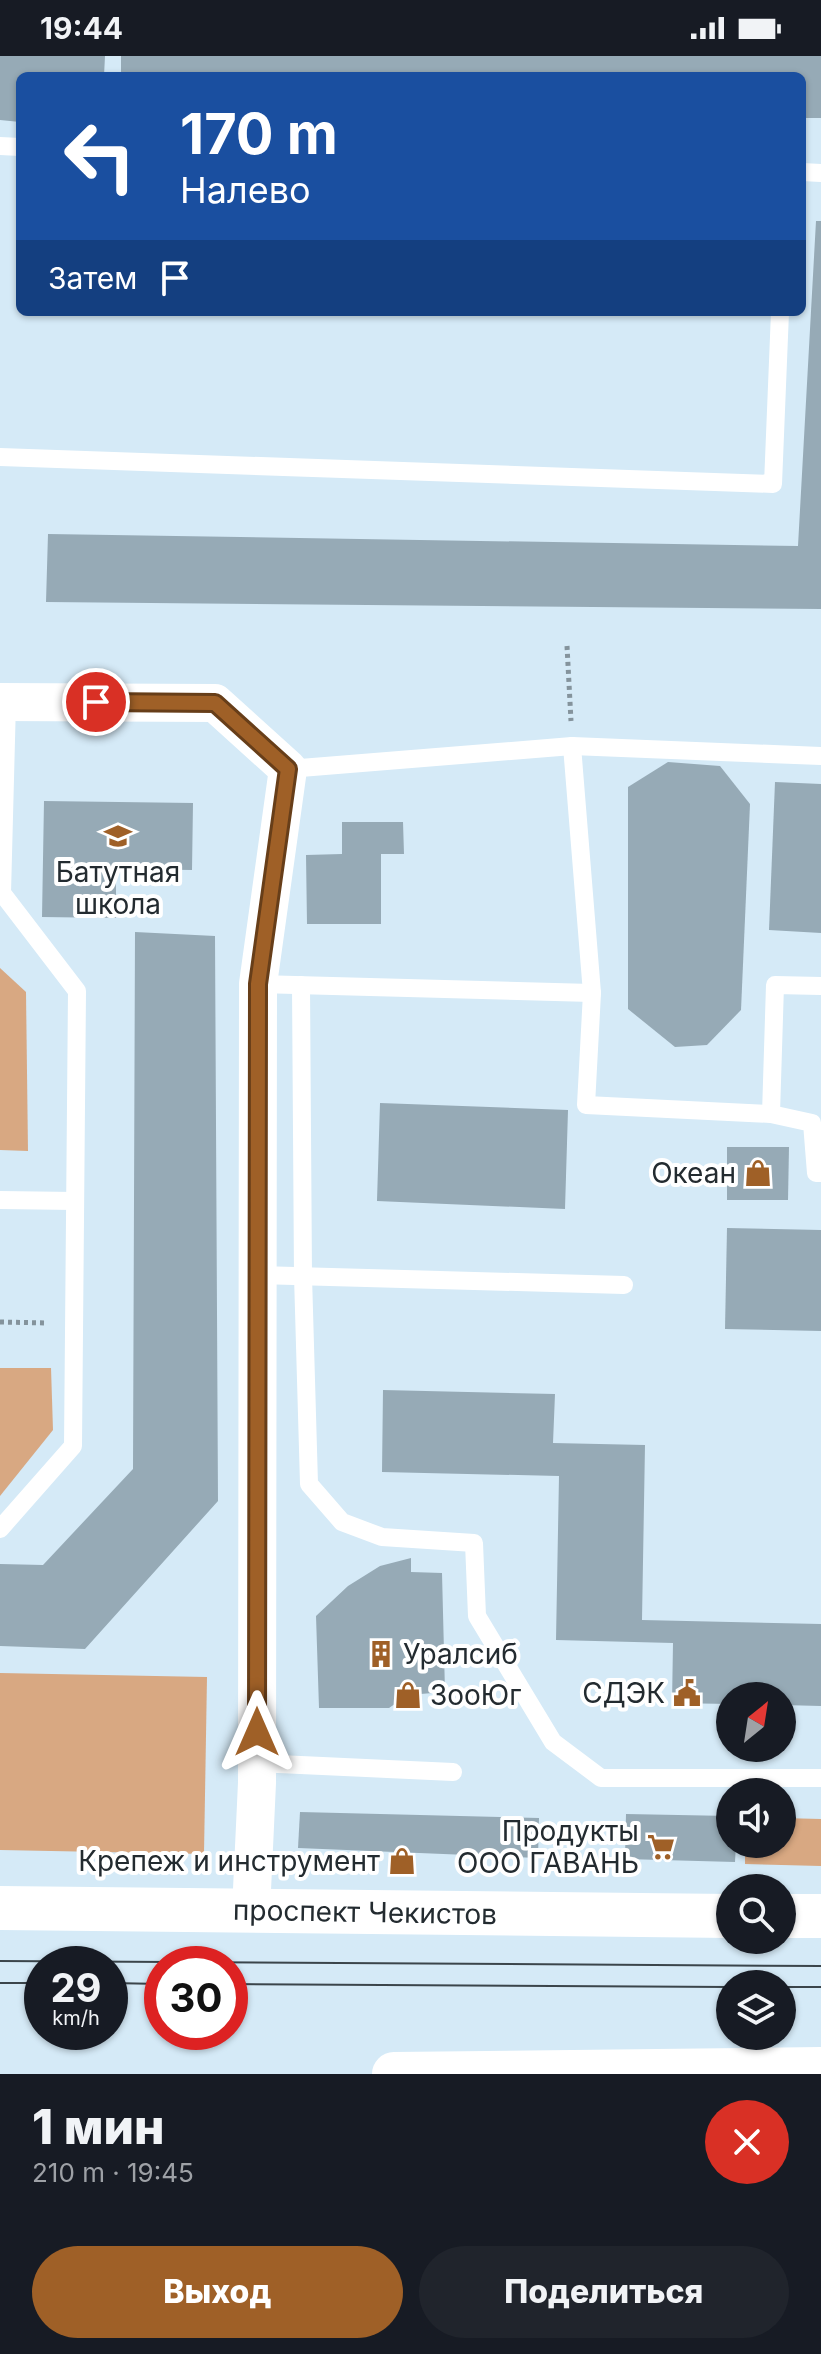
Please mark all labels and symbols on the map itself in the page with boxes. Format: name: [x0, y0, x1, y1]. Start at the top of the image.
pin: [62, 668, 130, 736]
school or university icon: Батутная школа: [103, 821, 133, 851]
place label: Батутная школа: [56, 855, 180, 921]
place label: Океан: [651, 1156, 736, 1190]
shop icon: Океан: [743, 1158, 773, 1188]
place label: Уралсиб: [403, 1637, 518, 1671]
building icon: Уралсиб: [366, 1639, 396, 1669]
place label: СДЭК: [582, 1676, 665, 1710]
place label: ЗооЮг: [430, 1678, 522, 1712]
public building icon: СДЭК: [672, 1678, 702, 1708]
shop icon: ЗооЮг: [393, 1680, 423, 1710]
north arrow: [716, 1682, 796, 1762]
position arrow: [215, 1690, 299, 1774]
place label: Продукты ООО ГАВАНЬ: [457, 1814, 639, 1880]
supermarket icon: Продукты ООО ГАВАНЬ: [646, 1832, 676, 1862]
place label: Крепеж и инструмент: [78, 1844, 380, 1878]
shop icon: Крепеж и инструмент: [387, 1846, 417, 1876]
street label: проспект Чекистов: [233, 1893, 497, 1931]
speed limit sign: 30: [144, 1946, 248, 2050]

